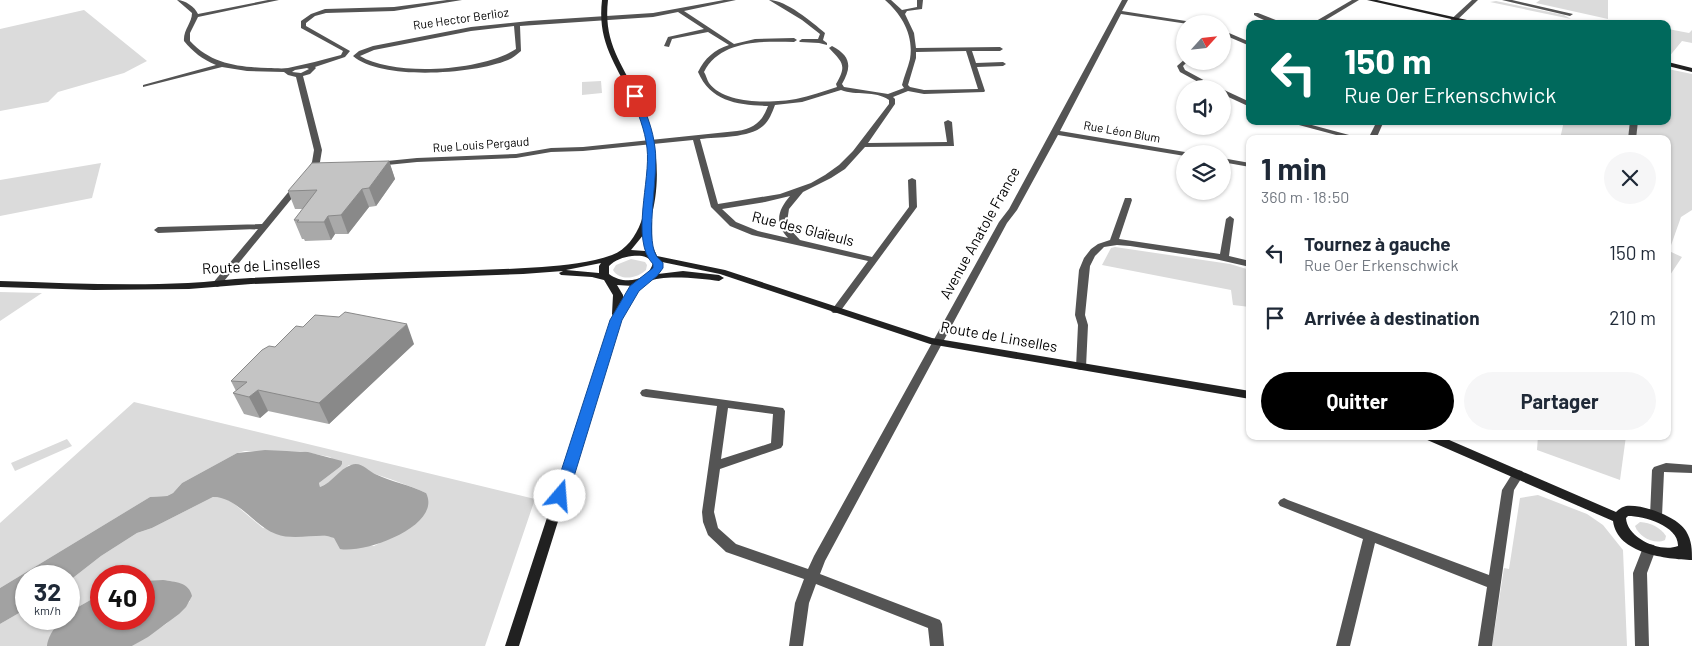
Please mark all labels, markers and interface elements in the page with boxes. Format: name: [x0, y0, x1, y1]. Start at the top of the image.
street label: Rue Hector Berlioz: [412, 4, 510, 32]
north arrow: [1176, 15, 1231, 70]
map controls: [1176, 15, 1231, 200]
text: 150 m: [1344, 39, 1431, 81]
icon: left: [1261, 40, 1326, 105]
pin: [614, 75, 656, 117]
button: sound: [1176, 80, 1231, 135]
text: Rue Oer Erkenschwick: [1344, 81, 1556, 107]
icon: arrive: [621, 82, 649, 110]
street label: Rue Léon Blum: [1083, 117, 1162, 145]
street label: Rue Louis Pergaud: [432, 134, 530, 154]
button: layers: [1176, 145, 1231, 200]
text: 1 min: [1261, 150, 1327, 186]
button: close: [1604, 152, 1656, 204]
street label: Avenue Anatole France: [935, 163, 1023, 302]
text: 360 m · 18:50: [1261, 187, 1349, 206]
street label: Rue des Glaïeuls: [750, 207, 856, 249]
text: Tournez à gauche: [1304, 232, 1451, 255]
icon: left: [1261, 239, 1289, 267]
text: 150 m: [1609, 241, 1656, 264]
street label: Route de Linselles: [201, 253, 321, 277]
text: Rue Oer Erkenschwick: [1304, 255, 1458, 274]
icon: arrive: [1261, 304, 1289, 332]
text: Arrivée à destination: [1304, 306, 1480, 329]
text: 210 m: [1609, 306, 1656, 329]
street label: Route de Linselles: [939, 317, 1059, 355]
button: Quitter: [1261, 372, 1454, 430]
button: Partager: [1464, 372, 1656, 430]
position arrow: [533, 469, 585, 521]
speed limit sign: 40: [90, 565, 155, 630]
text: 32: [34, 576, 61, 606]
text: km/h: [34, 603, 61, 617]

